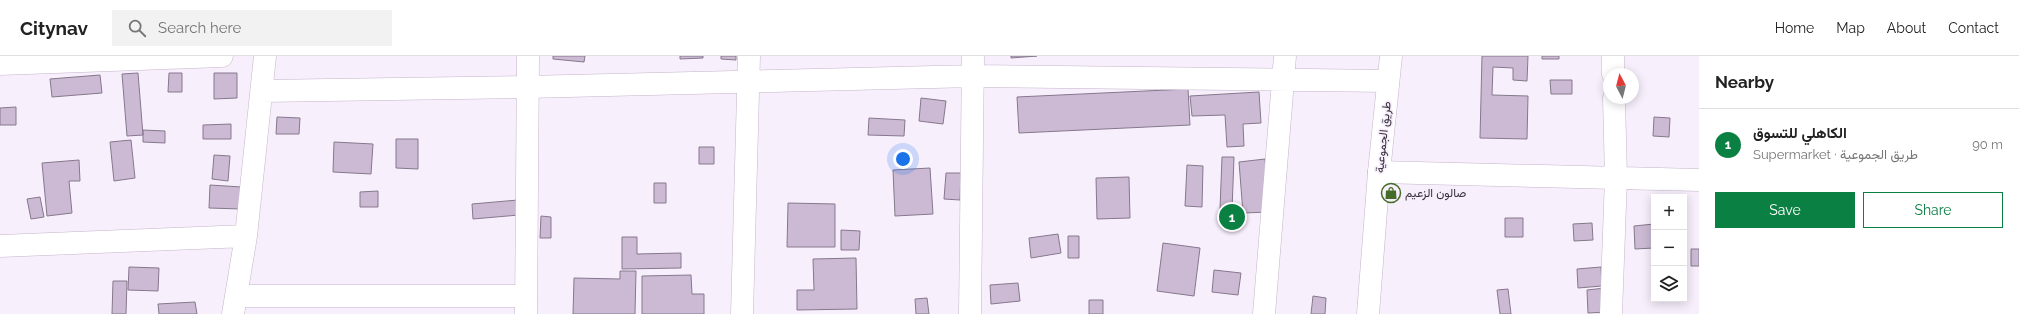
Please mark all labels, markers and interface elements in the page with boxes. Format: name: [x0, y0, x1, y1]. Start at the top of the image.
search box: [112, 10, 392, 46]
text: Citynav: [20, 17, 88, 39]
icon: search: [126, 17, 148, 39]
text: Search here: [158, 19, 241, 37]
text: Home: [1775, 20, 1814, 36]
text: Map: [1836, 20, 1865, 36]
text: About: [1887, 20, 1926, 36]
text: Contact: [1948, 20, 1999, 36]
north arrow: [1603, 68, 1639, 104]
text: Nearby: [1715, 72, 1774, 92]
street label: طريق الجموعية: [1372, 100, 1395, 174]
text: الكاهلي للتسوق: [1753, 124, 1847, 142]
text: 1: [1725, 137, 1731, 152]
text: 90 m: [1972, 137, 2003, 152]
text: Supermarket · طريق الجموعية: [1753, 147, 1918, 162]
your location: [893, 149, 913, 169]
shop icon: صالون الزعيم: [1380, 182, 1402, 204]
place label: صالون الزعيم: [1405, 186, 1466, 201]
button: Save: [1715, 192, 1855, 228]
button: Share: [1863, 192, 2003, 228]
map controls: [1651, 194, 1687, 302]
button: +: [1651, 194, 1687, 230]
pin: 1: [1219, 202, 1245, 232]
button: −: [1651, 230, 1687, 266]
button: layers: [1651, 266, 1687, 302]

